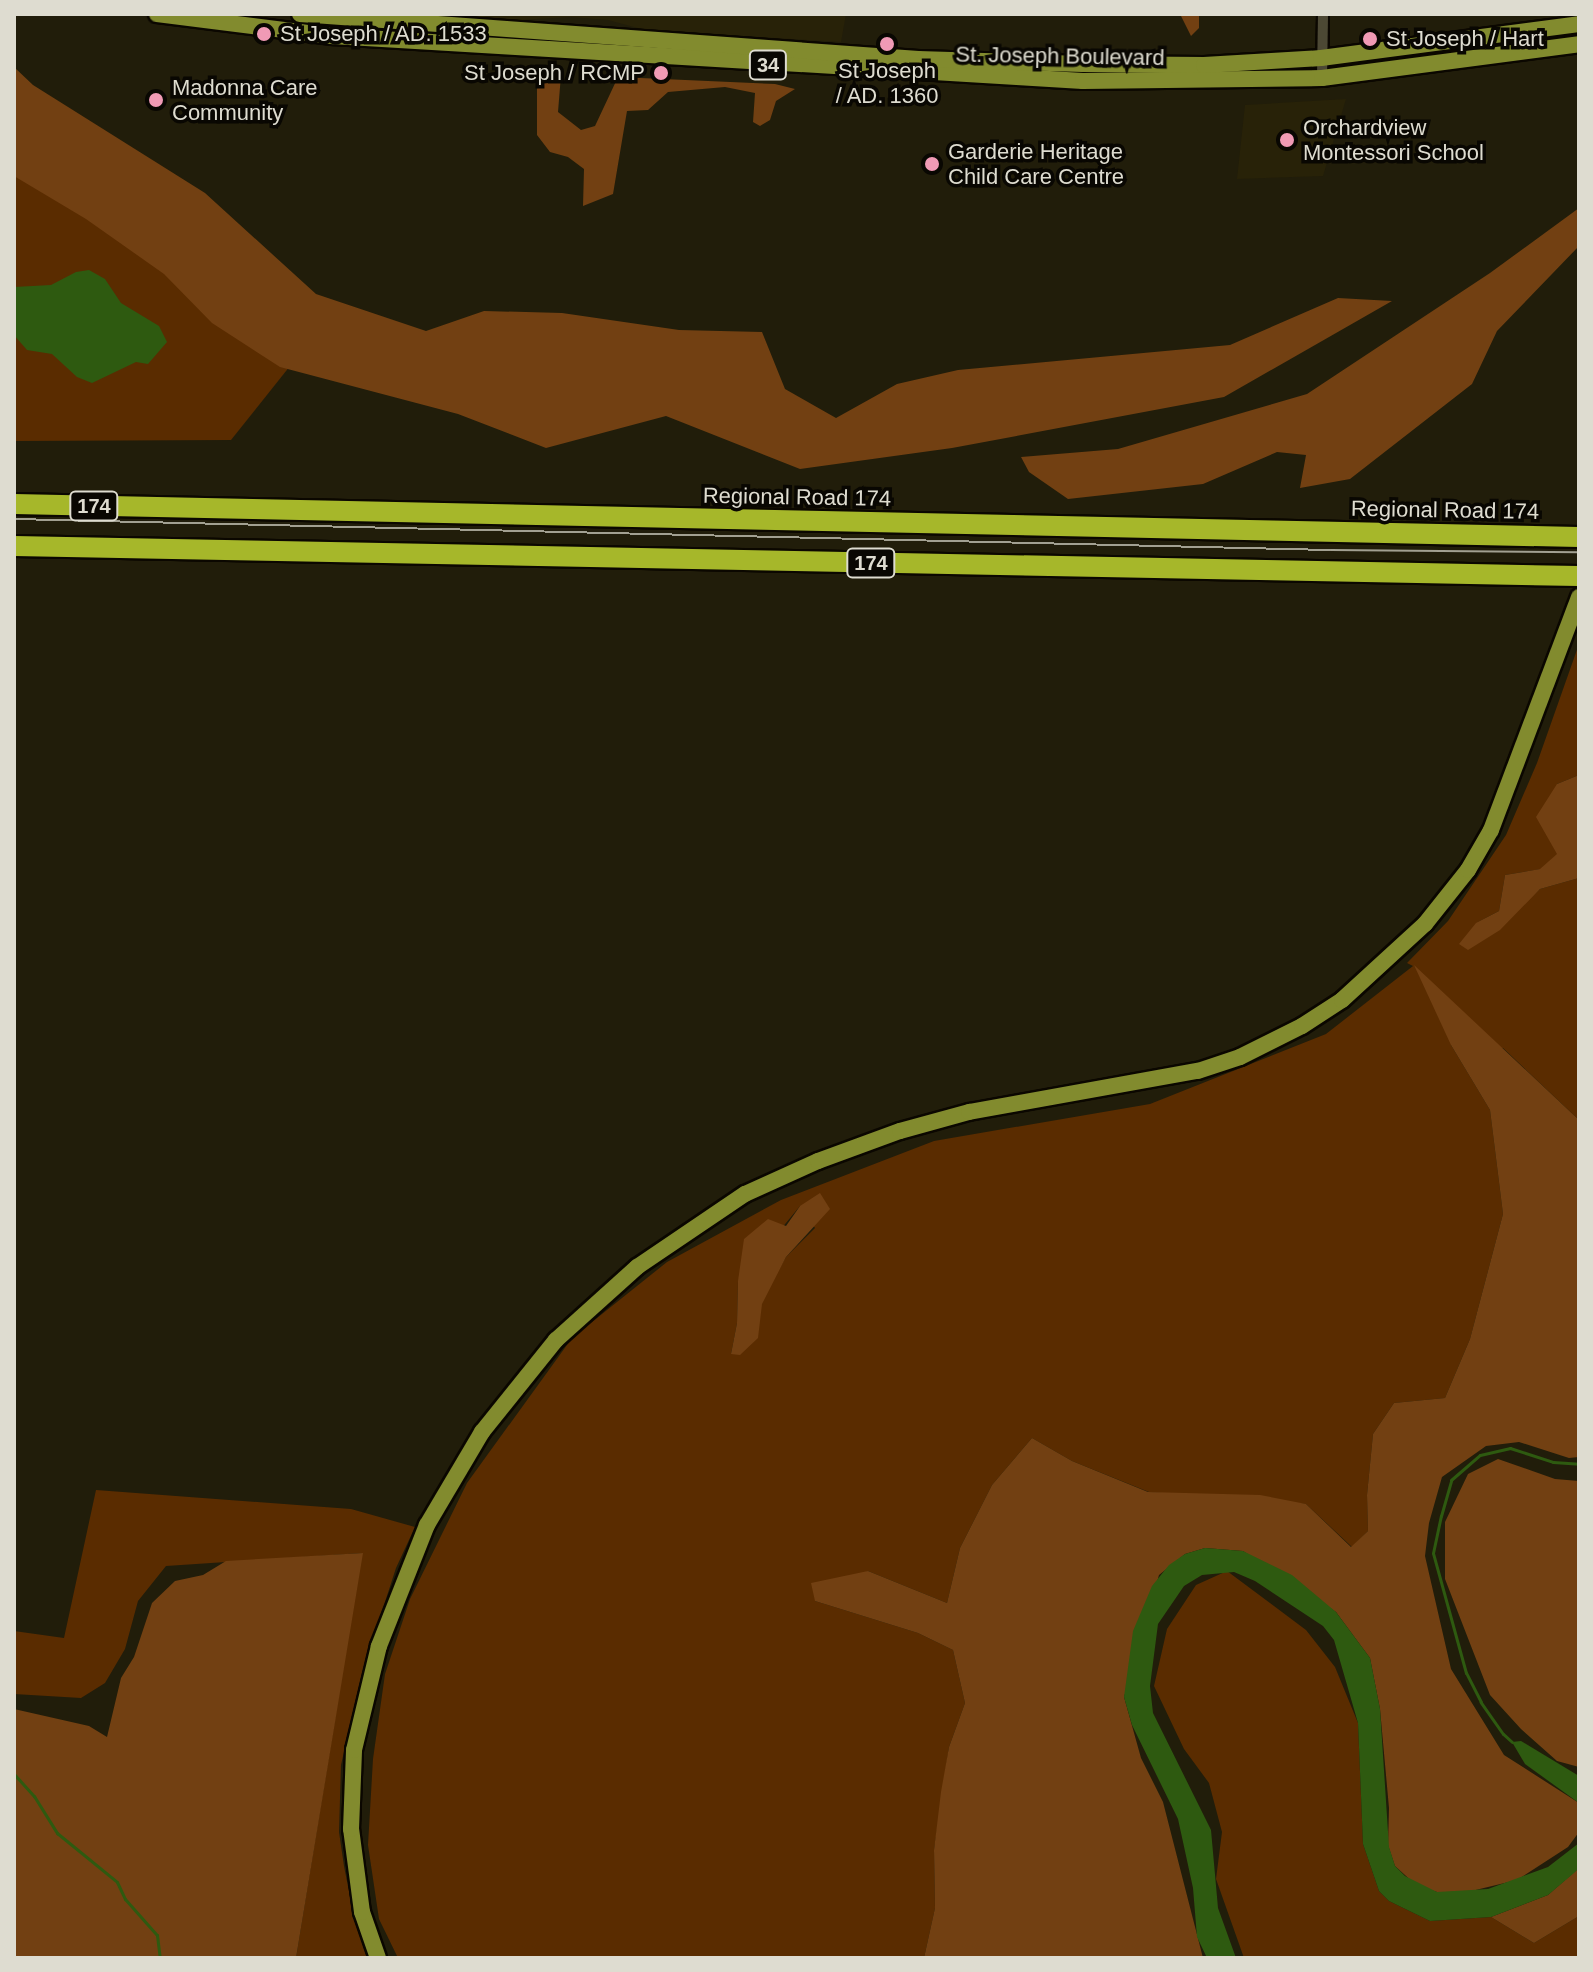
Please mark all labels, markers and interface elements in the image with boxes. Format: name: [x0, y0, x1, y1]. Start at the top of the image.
place label: St Joseph / AD. 1533: [280, 21, 488, 47]
marker: St Joseph / AD. 1533: [255, 25, 273, 43]
place label: St Joseph / Hart: [1386, 26, 1544, 52]
marker: St Joseph / Hart: [1361, 30, 1379, 48]
marker: St Joseph / AD. 1360: [878, 35, 896, 53]
street label: St. Joseph Boulevard: [955, 41, 1165, 71]
road number: 34: [748, 49, 788, 81]
place label: St Joseph / AD. 1360: [835, 57, 939, 108]
place label: St Joseph / RCMP: [464, 60, 645, 86]
marker: St Joseph / RCMP: [652, 64, 670, 82]
place label: Madonna Care Community: [172, 74, 318, 126]
marker: Madonna Care Community: [147, 91, 165, 109]
place label: Orchardview Montessori School: [1303, 114, 1484, 166]
marker: Orchardview Montessori School: [1278, 131, 1296, 149]
place label: Garderie Heritage Child Care Centre: [948, 138, 1124, 190]
marker: Garderie Heritage Child Care Centre: [923, 155, 941, 173]
street label: Regional Road 174: [703, 482, 891, 512]
road number: 174: [68, 490, 120, 522]
street label: Regional Road 174: [1351, 495, 1539, 525]
road number: 174: [845, 547, 897, 579]

